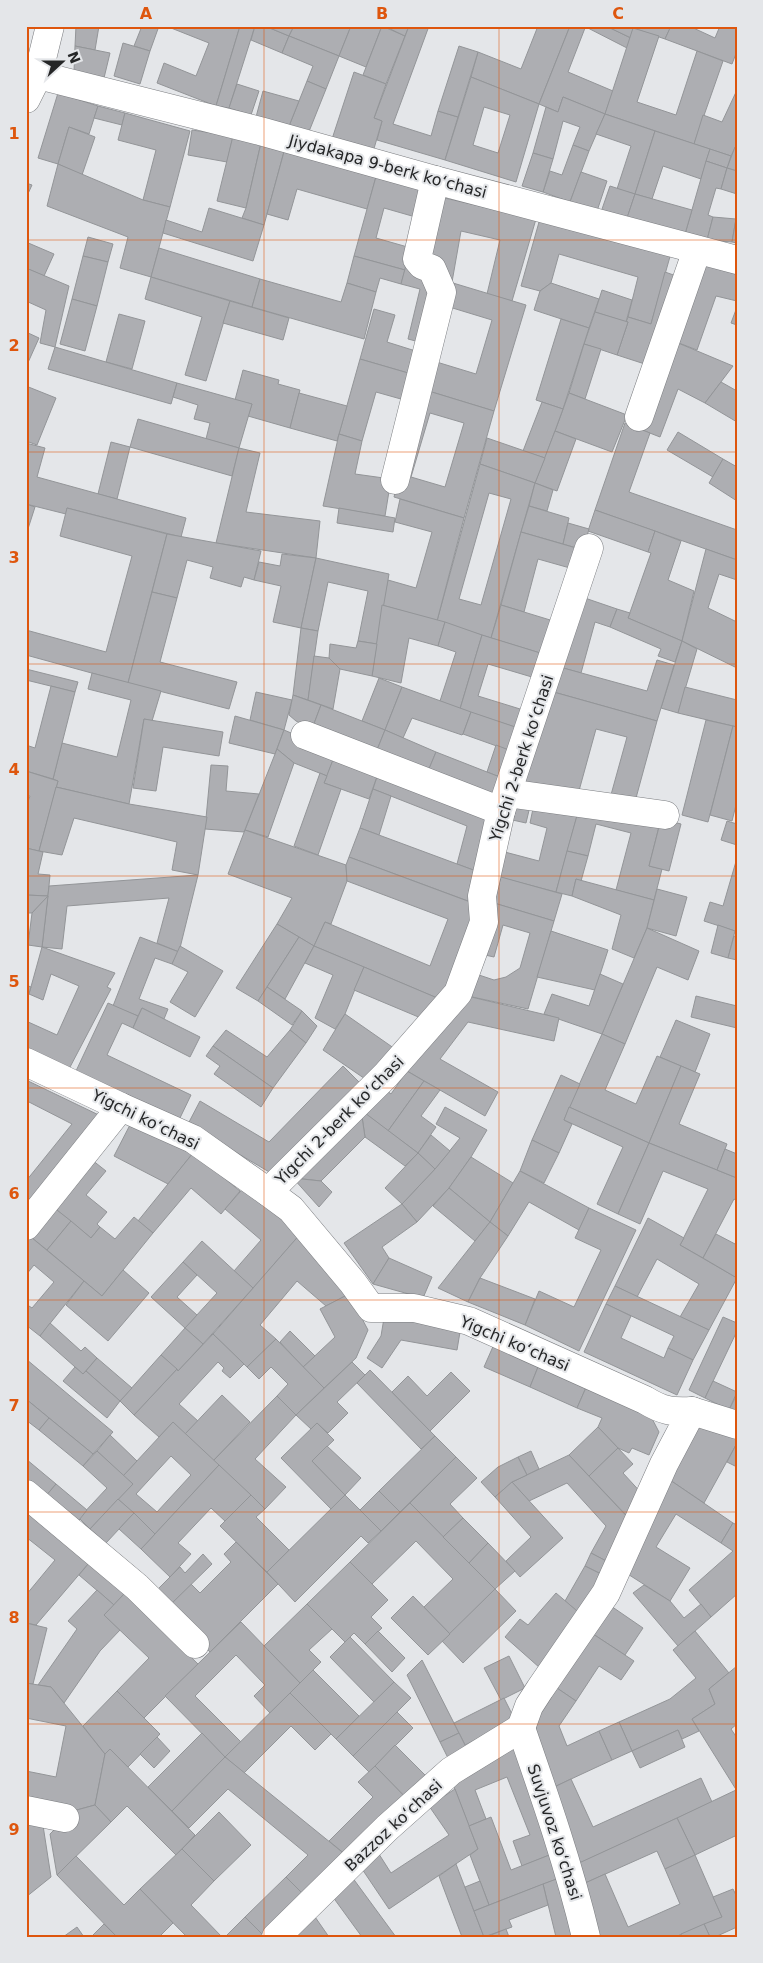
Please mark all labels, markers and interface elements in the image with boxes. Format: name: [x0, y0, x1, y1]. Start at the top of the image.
text: A: [140, 4, 153, 23]
text: B: [376, 4, 388, 23]
text: C: [612, 4, 624, 23]
north arrow: [38, 38, 88, 88]
text: N: [65, 49, 84, 66]
text: 1: [8, 124, 20, 143]
street label: Jiydakapa 9-berk koʻchasi: [286, 131, 489, 202]
text: 2: [8, 336, 20, 355]
text: 3: [8, 548, 20, 567]
street label: Yigchi 2-berk koʻchasi: [485, 672, 557, 845]
text: 4: [8, 760, 20, 779]
text: 5: [8, 972, 20, 991]
street label: Yigchi 2-berk koʻchasi: [270, 1052, 408, 1189]
street label: Yigchi koʻchasi: [88, 1085, 203, 1154]
text: 6: [8, 1184, 20, 1203]
street label: Yigchi koʻchasi: [456, 1311, 573, 1375]
text: 7: [8, 1396, 20, 1415]
text: 8: [8, 1608, 20, 1627]
street label: Suvjuvoz koʻchasi: [524, 1762, 586, 1903]
street label: Bazzoz koʻchasi: [341, 1775, 446, 1875]
text: 9: [8, 1820, 20, 1839]

